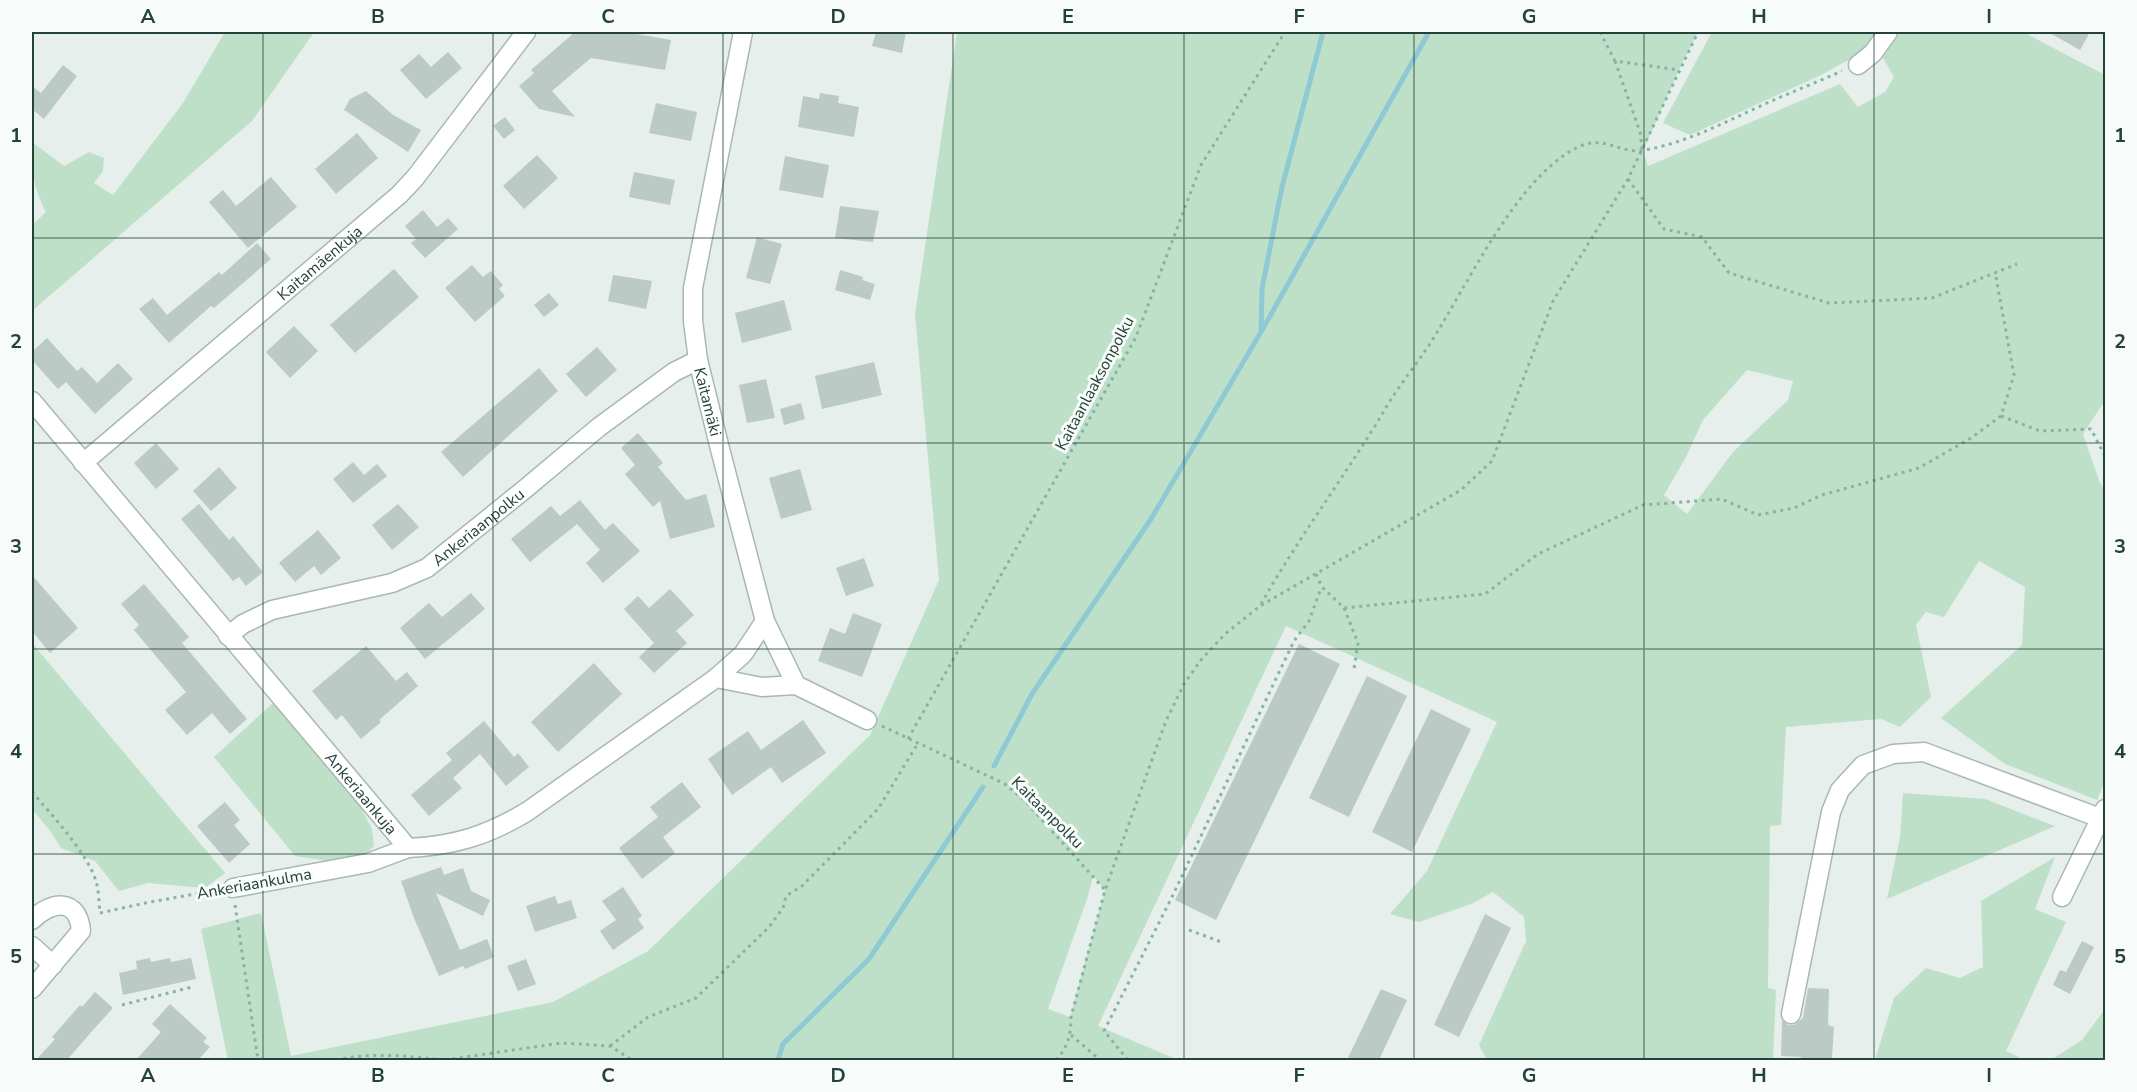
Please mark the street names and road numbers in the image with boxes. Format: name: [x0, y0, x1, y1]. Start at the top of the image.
street label: Kaitamäenkuja: [273, 221, 367, 306]
street label: Kaitaanlaaksonpolku: [1050, 313, 1140, 454]
street label: Kaitamäki: [688, 365, 726, 439]
street label: Ankeriaanpolku: [428, 484, 529, 572]
street label: Ankeriaankuja: [320, 747, 402, 840]
street label: Kaitaanpolku: [1006, 772, 1088, 854]
street label: Ankeriaankulma: [195, 863, 313, 905]

